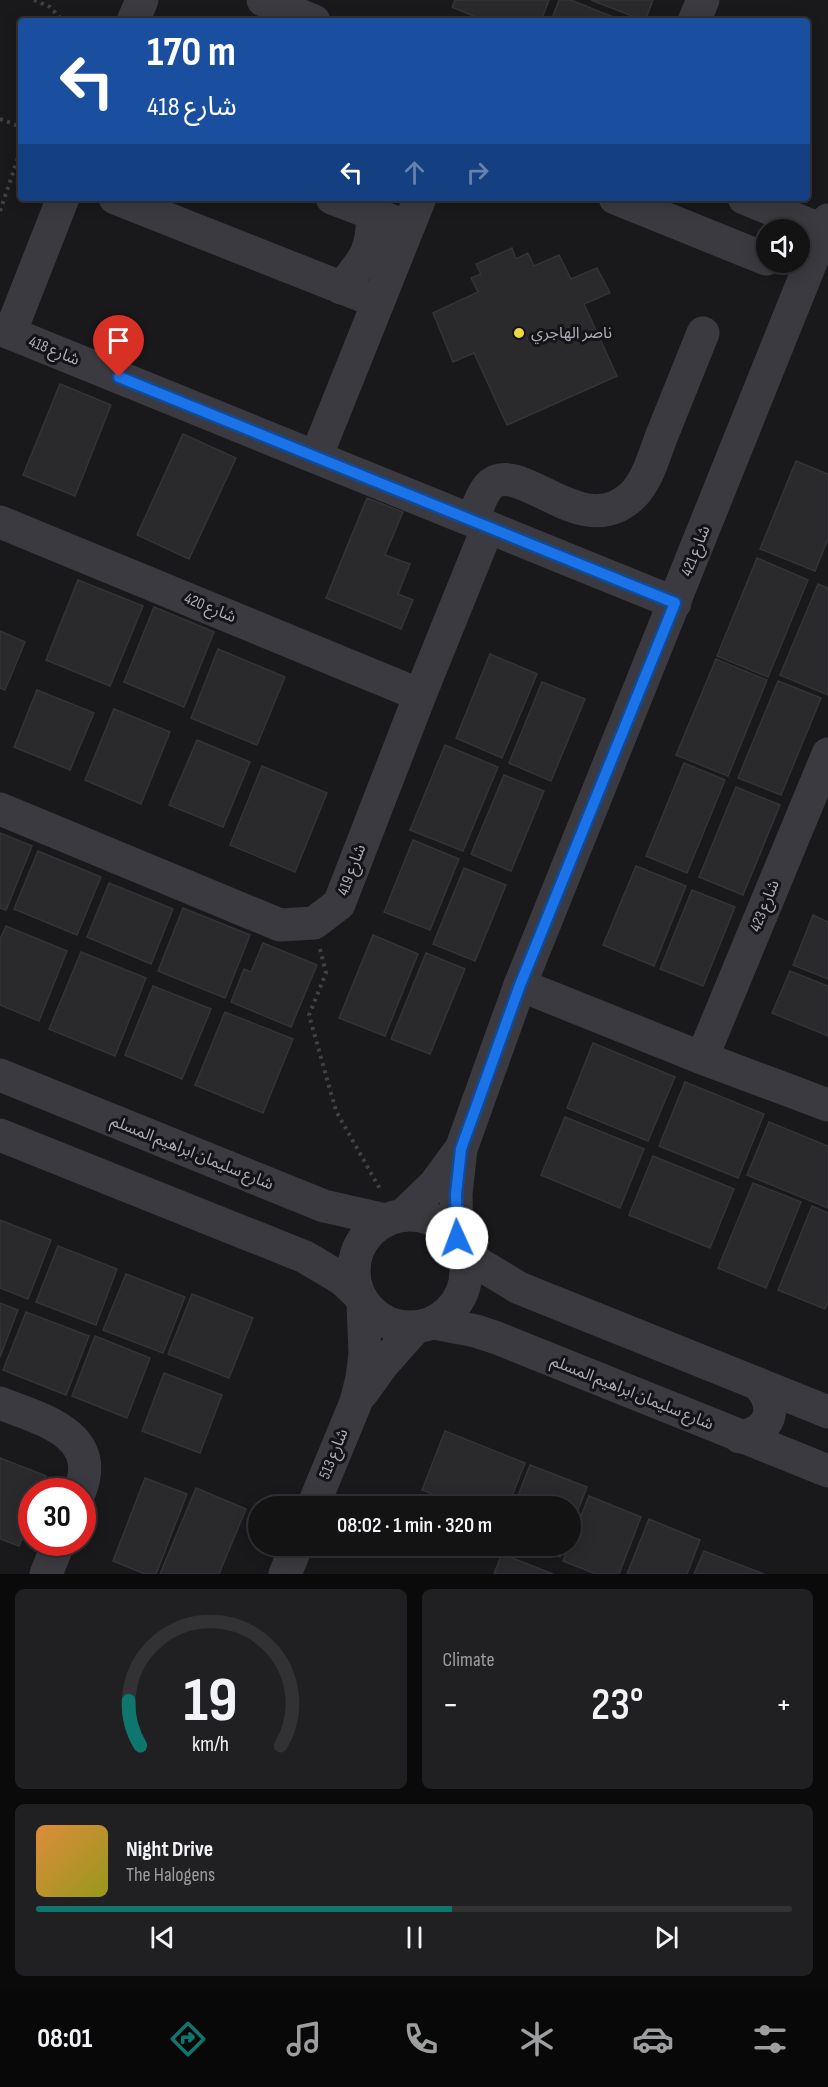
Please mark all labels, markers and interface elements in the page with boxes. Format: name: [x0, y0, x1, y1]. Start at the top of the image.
text: 170 m: [147, 27, 236, 78]
icon: left: [48, 42, 126, 120]
text: شارع 418: [147, 91, 237, 123]
icon: left: [335, 156, 368, 189]
icon: ahead: [398, 156, 431, 189]
icon: right: [461, 156, 494, 189]
map controls: [756, 219, 810, 273]
button: sound: [756, 219, 810, 273]
pin: [93, 315, 144, 377]
icon: arrive: [102, 324, 135, 357]
place label: ناصر الهاجري: [531, 324, 612, 344]
marker: ناصر الهاجري: [512, 326, 526, 340]
street label: شارع 418: [25, 332, 82, 372]
street label: شارع 421: [677, 523, 717, 580]
street label: شارع 420: [181, 589, 239, 629]
street label: شارع 419: [334, 842, 372, 899]
street label: شارع 423: [746, 877, 786, 935]
street label: شارع سليمان ابراهيم المسلم: [107, 1112, 276, 1196]
position arrow: [425, 1206, 489, 1270]
street label: شارع سليمان ابراهيم المسلم: [547, 1352, 716, 1436]
street label: شارع 513: [315, 1426, 354, 1483]
speed limit sign: 30: [18, 1478, 96, 1556]
text: 08:02 · 1 min · 320 m: [337, 1512, 492, 1539]
text: Climate: [443, 1648, 495, 1672]
text: 19: [184, 1664, 238, 1739]
text: 23°: [591, 1678, 644, 1733]
text: −: [443, 1685, 459, 1725]
text: +: [776, 1685, 792, 1725]
text: km/h: [192, 1732, 229, 1757]
text: Night Drive: [126, 1836, 213, 1863]
text: The Halogens: [126, 1863, 215, 1887]
icon: previous: [146, 1921, 179, 1954]
icon: pause: [398, 1921, 431, 1954]
icon: next: [650, 1921, 683, 1954]
icon: directions: [167, 2018, 209, 2060]
icon: music: [283, 2018, 325, 2060]
icon: phone: [400, 2018, 442, 2060]
icon: climate: [516, 2018, 558, 2060]
icon: car: [632, 2018, 674, 2060]
icon: filters: [749, 2018, 791, 2060]
text: 08:01: [37, 2023, 92, 2055]

